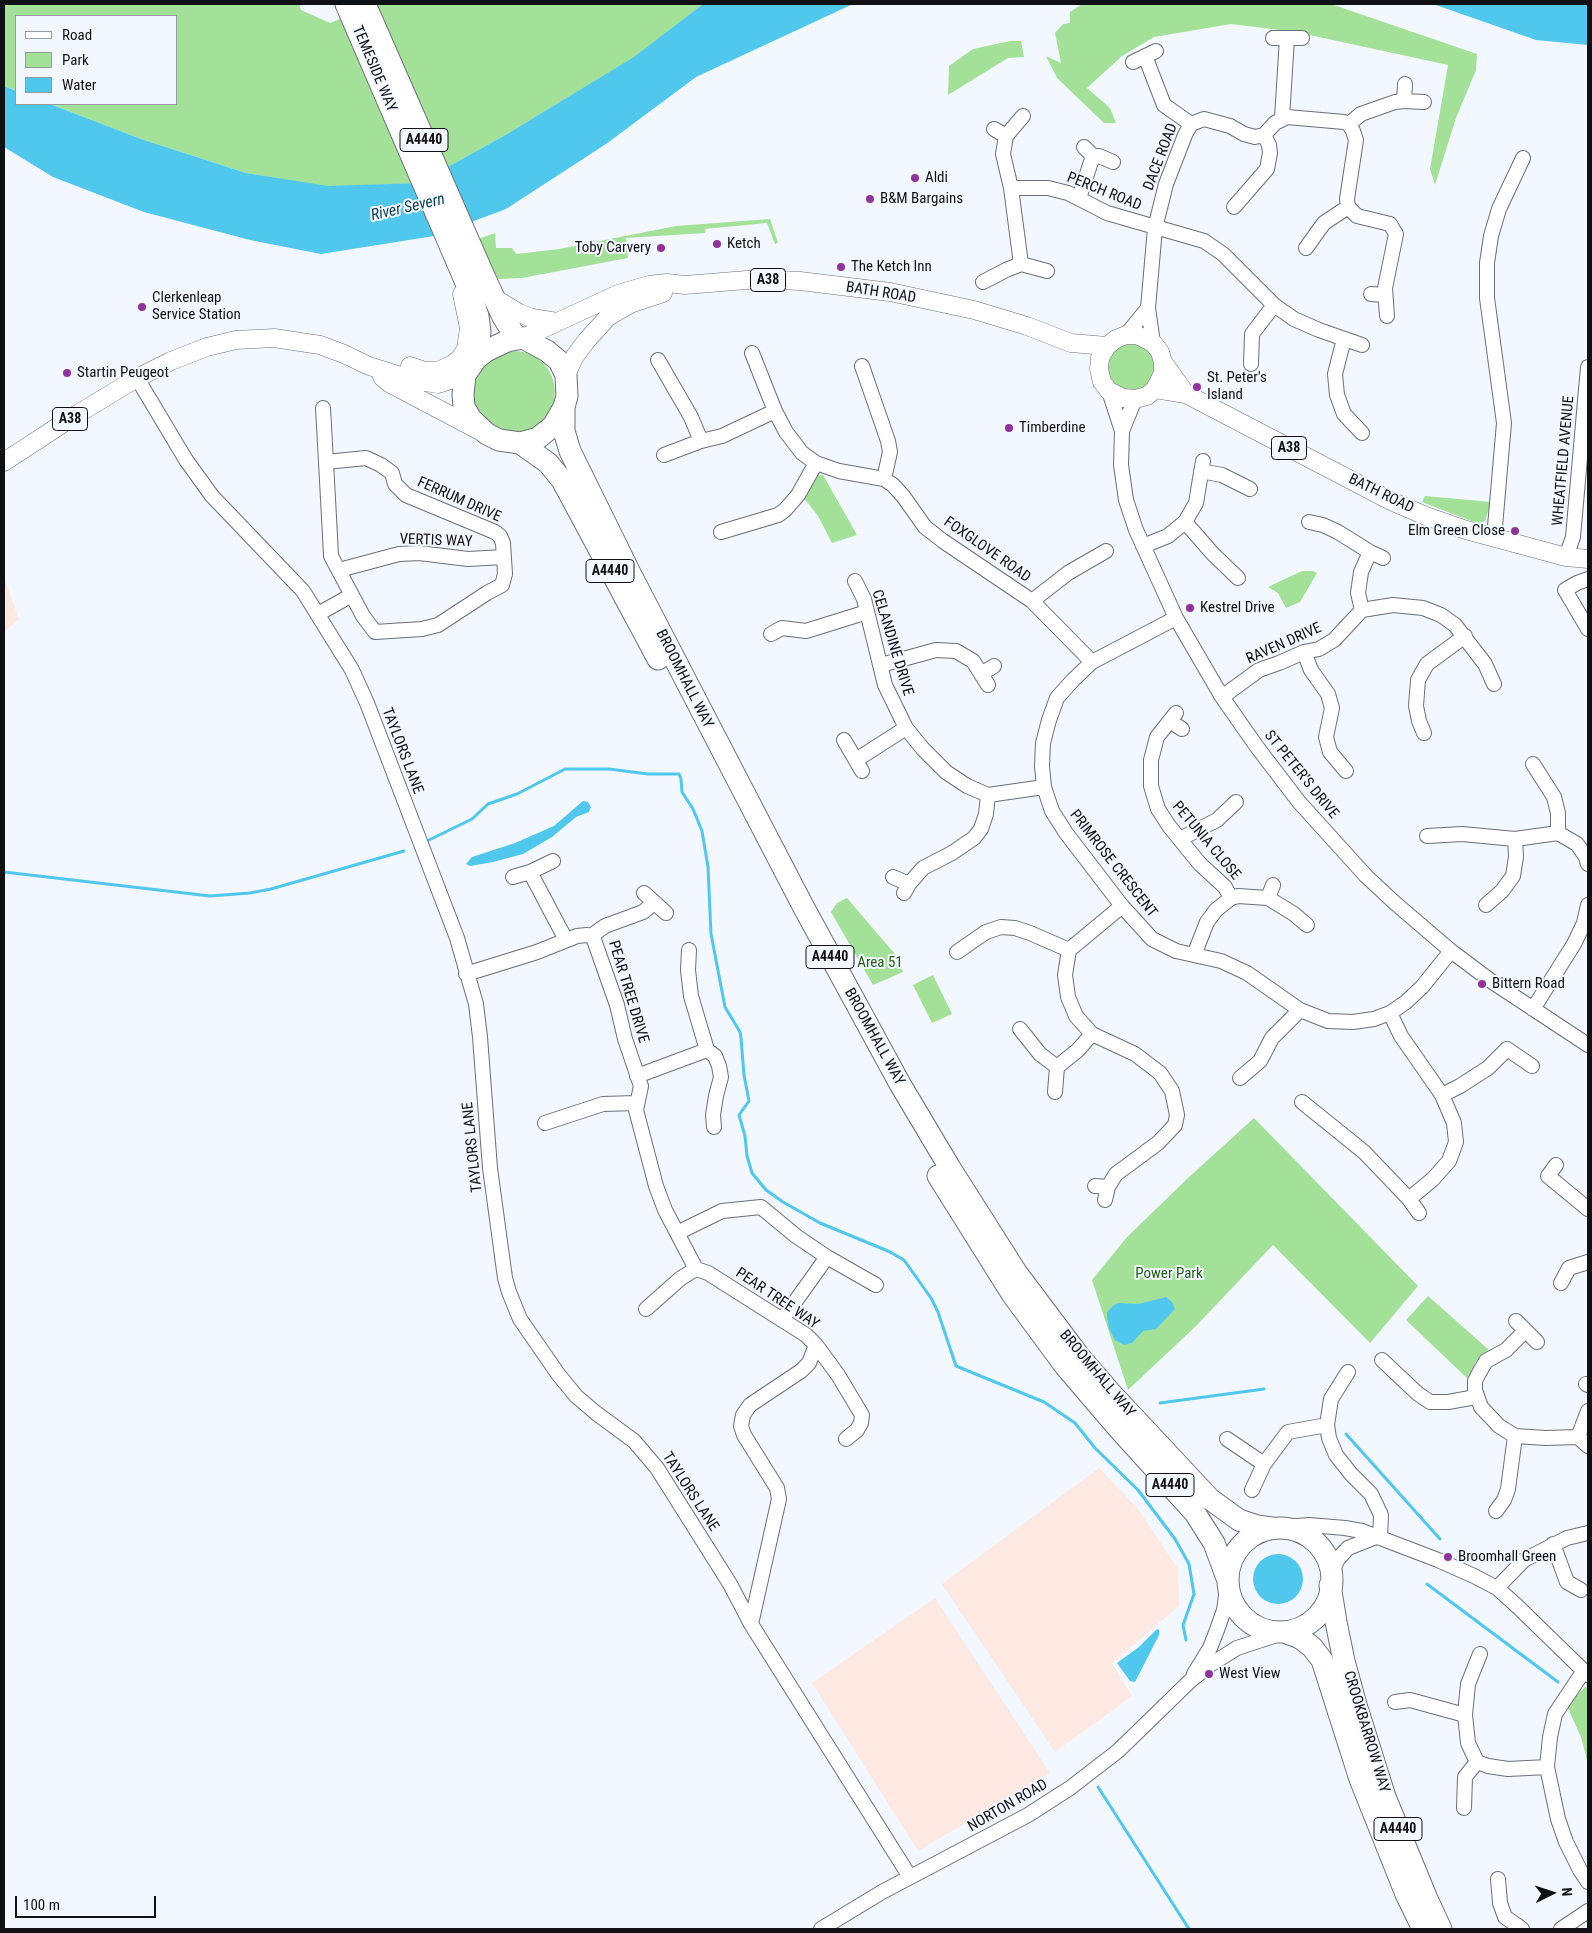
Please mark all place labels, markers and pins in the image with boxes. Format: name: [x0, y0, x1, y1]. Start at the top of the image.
place label: Aldi: [925, 169, 948, 187]
marker: Aldi: [909, 172, 921, 184]
place label: B&M Bargains: [880, 190, 963, 208]
marker: B&M Bargains: [864, 193, 876, 205]
place label: Ketch: [727, 235, 761, 253]
marker: Ketch: [711, 238, 723, 250]
place label: Toby Carvery: [575, 239, 651, 257]
marker: Toby Carvery: [655, 242, 667, 254]
place label: The Ketch Inn: [851, 258, 932, 276]
marker: The Ketch Inn: [835, 261, 847, 273]
place label: Clerkenleap Service Station: [152, 289, 241, 324]
marker: Clerkenleap Service Station: [136, 301, 148, 313]
place label: Startin Peugeot: [77, 364, 169, 382]
marker: Startin Peugeot: [61, 367, 73, 379]
place label: St. Peter's Island: [1207, 369, 1267, 404]
marker: St. Peter's Island: [1191, 381, 1203, 393]
place label: Timberdine: [1019, 419, 1086, 437]
marker: Timberdine: [1003, 422, 1015, 434]
place label: Elm Green Close: [1408, 522, 1505, 540]
marker: Elm Green Close: [1509, 525, 1521, 537]
place label: Kestrel Drive: [1200, 599, 1275, 617]
marker: Kestrel Drive: [1184, 602, 1196, 614]
place label: Bittern Road: [1492, 975, 1565, 993]
marker: Bittern Road: [1476, 978, 1488, 990]
place label: Broomhall Green: [1458, 1548, 1556, 1566]
marker: Broomhall Green: [1442, 1551, 1454, 1563]
place label: West View: [1219, 1665, 1281, 1683]
marker: West View: [1203, 1668, 1215, 1680]

